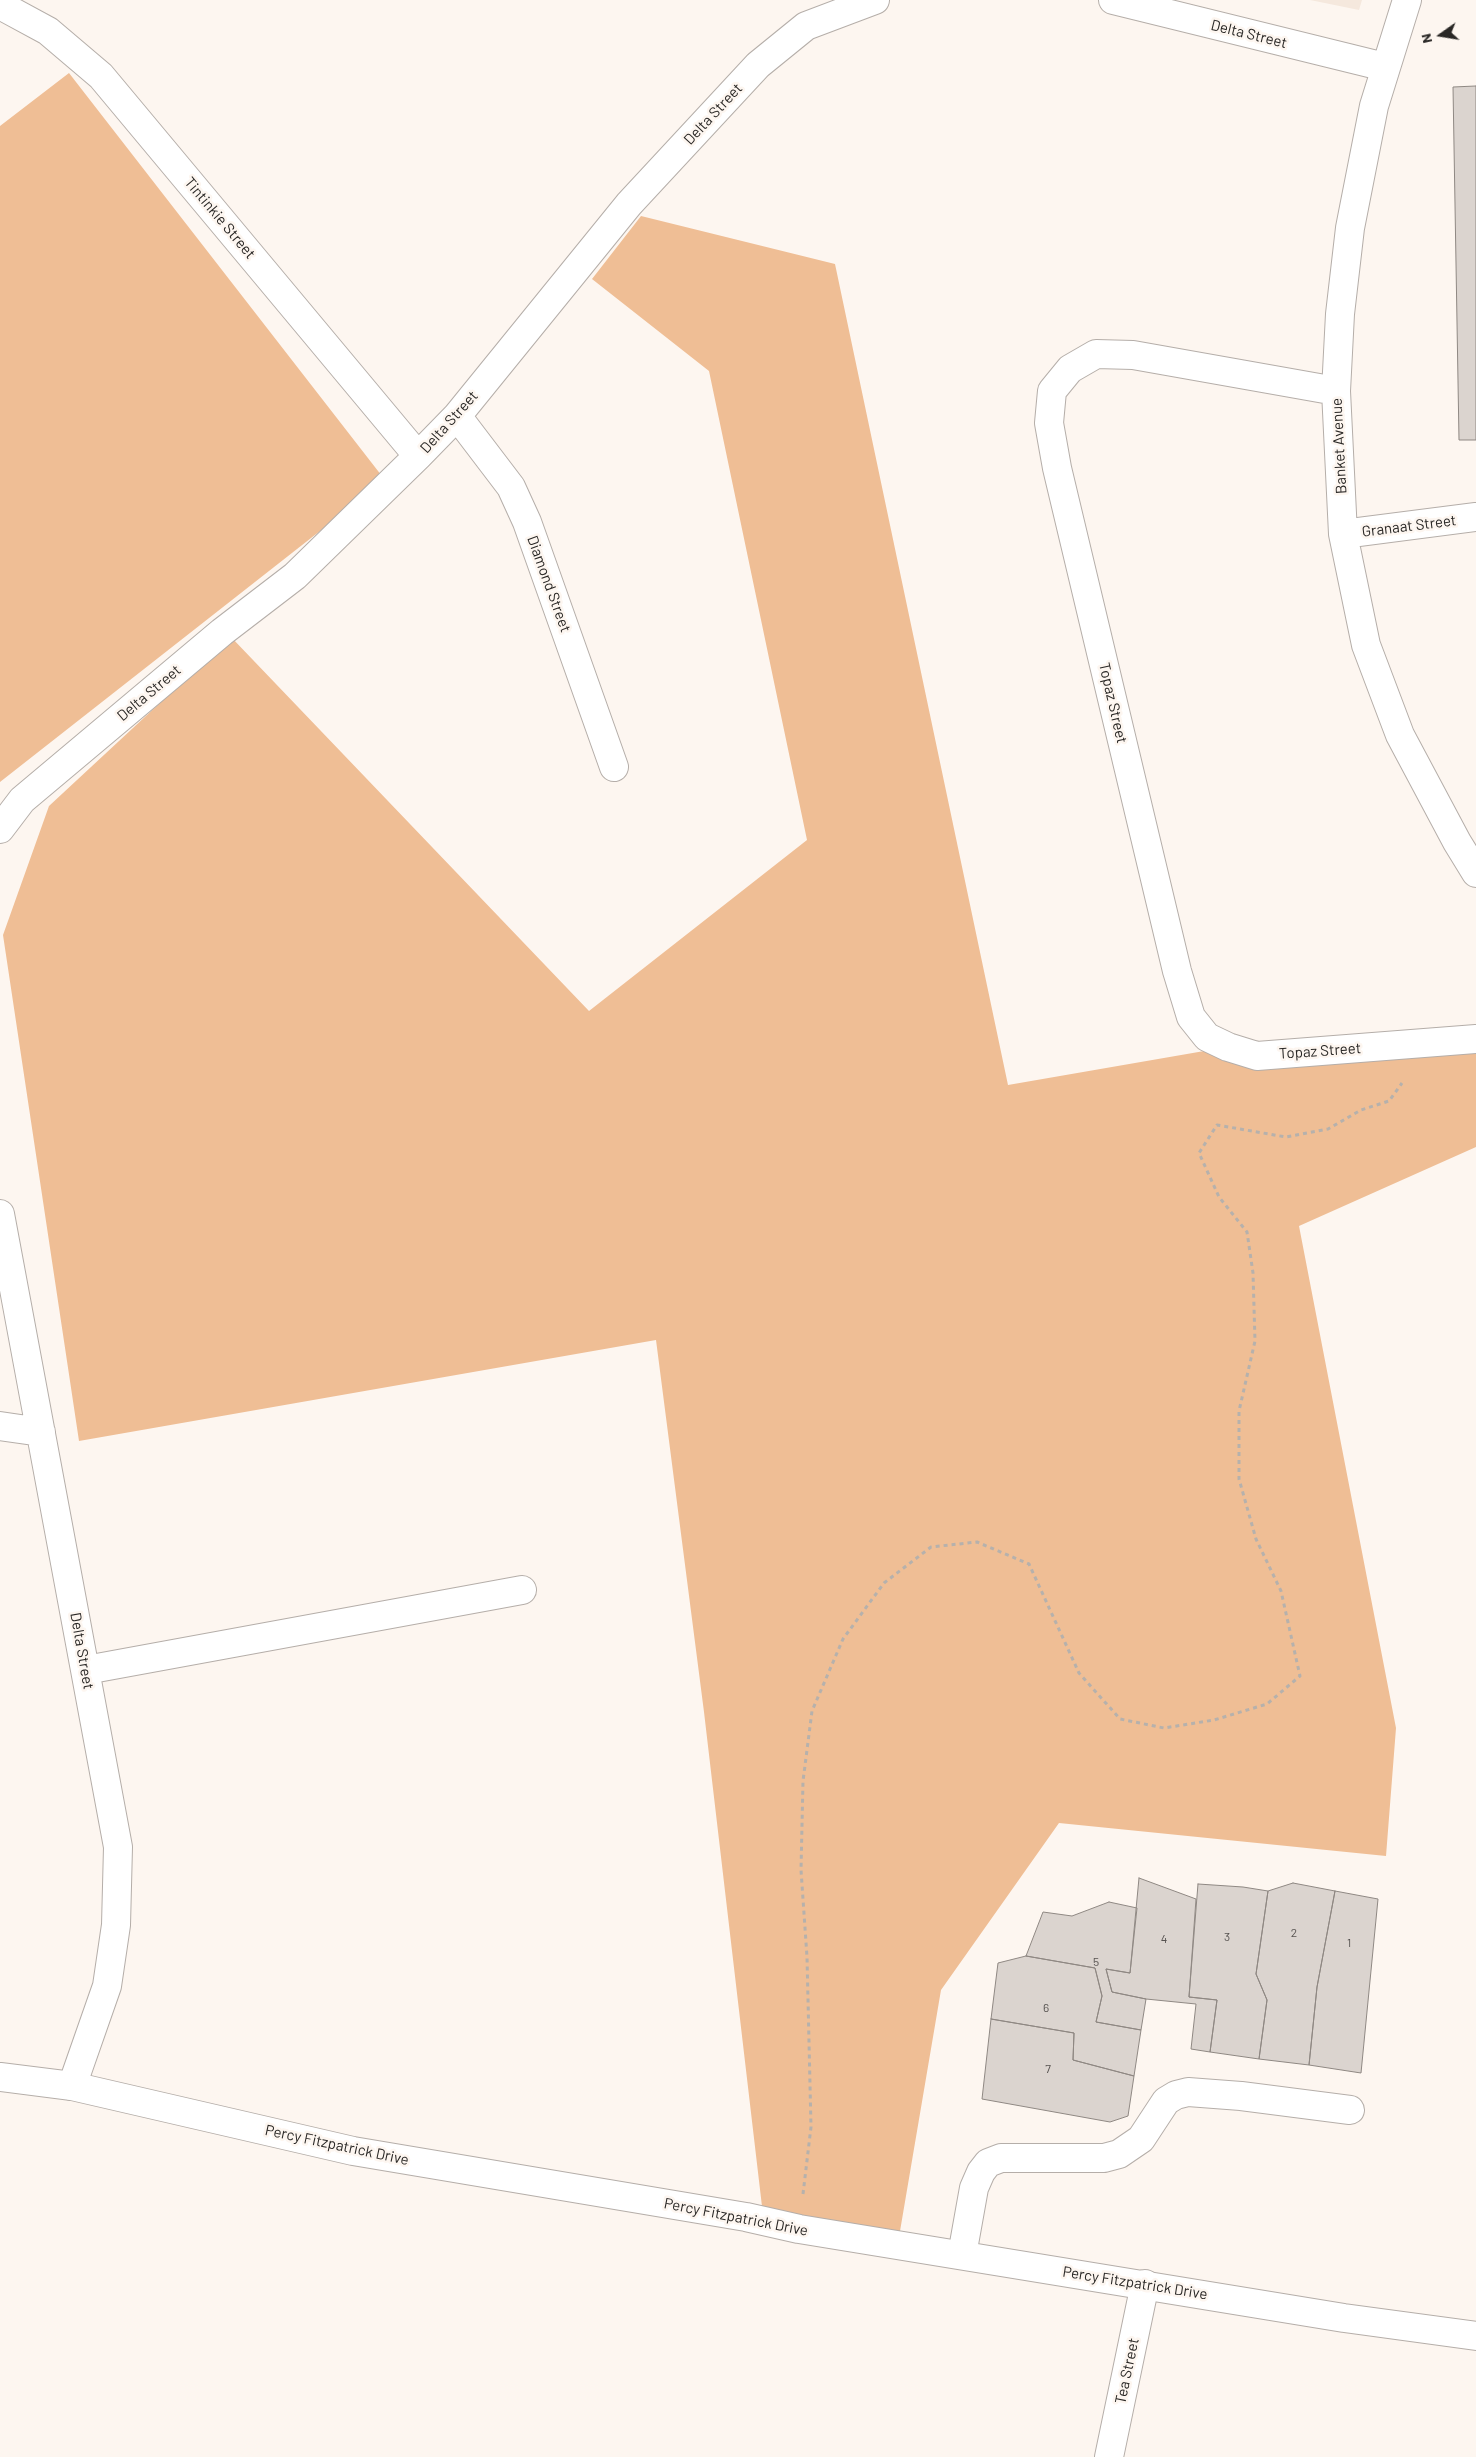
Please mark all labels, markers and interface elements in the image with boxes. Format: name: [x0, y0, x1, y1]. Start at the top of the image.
north arrow: [1416, 10, 1466, 60]
street label: Delta Street: [1209, 16, 1289, 52]
text: N: [1417, 32, 1435, 45]
street label: Delta Street: [680, 79, 746, 149]
street label: Tintinkie Street: [181, 174, 259, 262]
street label: Delta Street: [416, 387, 482, 457]
street label: Banket Avenue: [1327, 397, 1351, 495]
street label: Granaat Street: [1361, 511, 1457, 541]
street label: Diamond Street: [523, 533, 575, 635]
street label: Delta Street: [113, 661, 185, 725]
street label: Topaz Street: [1095, 661, 1131, 745]
street label: Topaz Street: [1278, 1039, 1362, 1063]
street label: Delta Street: [66, 1611, 98, 1691]
house number: 2: [1291, 1926, 1297, 1940]
house number: 3: [1224, 1930, 1230, 1944]
house number: 4: [1161, 1932, 1167, 1946]
house number: 1: [1347, 1936, 1351, 1950]
house number: 5: [1093, 1955, 1099, 1969]
house number: 6: [1043, 2001, 1049, 2015]
house number: 7: [1045, 2062, 1051, 2076]
street label: Percy Fitzpatrick Drive: [263, 2121, 411, 2169]
street label: Percy Fitzpatrick Drive: [662, 2194, 810, 2240]
street label: Percy Fitzpatrick Drive: [1061, 2263, 1209, 2303]
street label: Tea Street: [1111, 2336, 1143, 2406]

